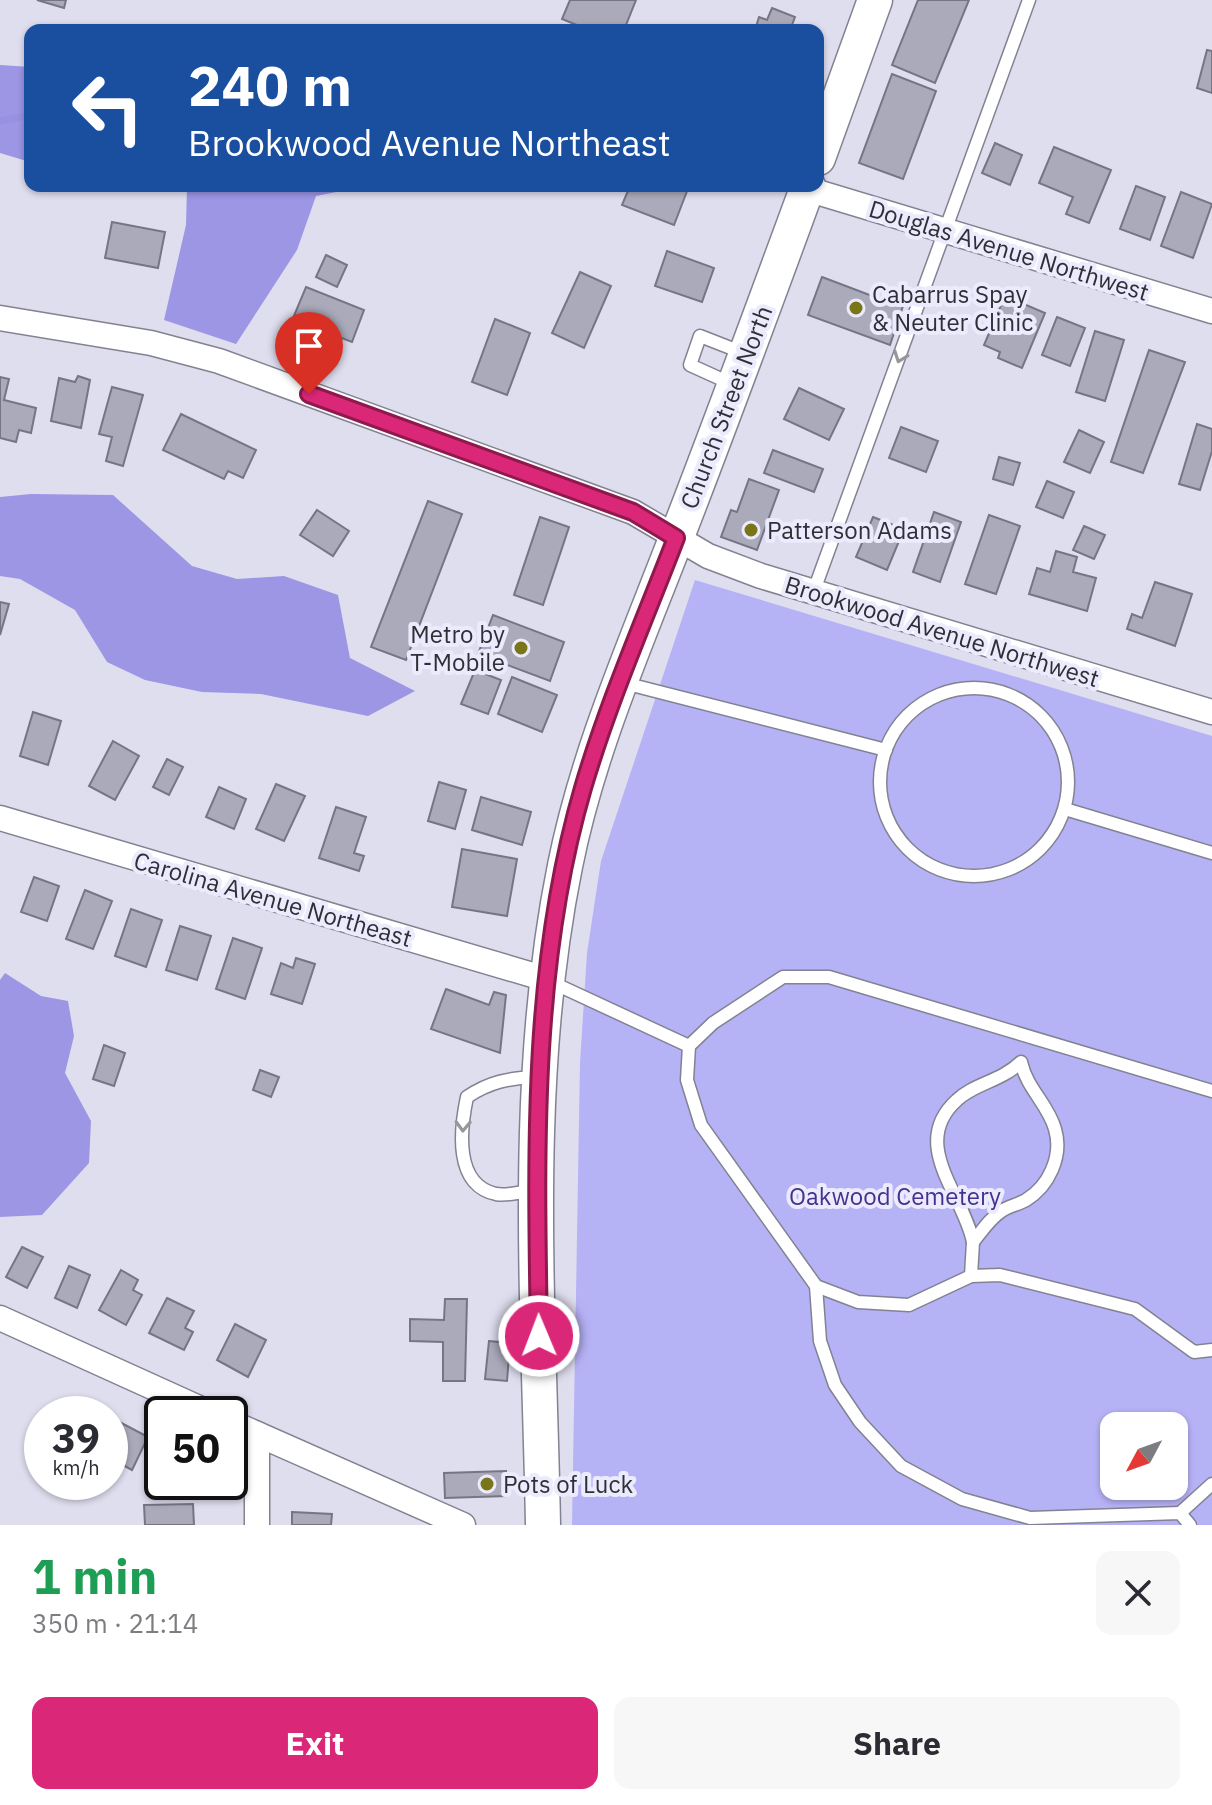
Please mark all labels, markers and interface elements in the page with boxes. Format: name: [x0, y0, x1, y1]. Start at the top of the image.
text: 240 m: [188, 49, 352, 121]
icon: left: [56, 56, 160, 160]
text: Brookwood Avenue Northeast: [188, 119, 671, 166]
street label: Douglas Avenue Northwest: [865, 192, 1153, 308]
place label: Cabarrus Spay & Neuter Clinic: [872, 278, 1033, 338]
marker: Cabarrus Spay & Neuter Clinic: [847, 299, 865, 317]
street label: Church Street North: [673, 301, 779, 513]
pin: [275, 312, 343, 394]
icon: arrive: [287, 324, 331, 368]
one-way arrow: [893, 349, 910, 363]
place label: Patterson Adams: [767, 514, 952, 546]
marker: Patterson Adams: [742, 521, 760, 539]
street label: Brookwood Avenue Northwest: [781, 568, 1103, 694]
place label: Metro by T-Mobile: [410, 618, 505, 678]
marker: Metro by T-Mobile: [512, 639, 530, 657]
street label: Carolina Avenue Northeast: [130, 844, 416, 954]
one-way arrow: [455, 1120, 472, 1133]
park label: Oakwood Cemetery: [789, 1180, 1001, 1212]
position arrow: [497, 1294, 581, 1378]
speed limit sign: 50: [144, 1396, 248, 1500]
text: 39: [52, 1412, 100, 1464]
north arrow: [1100, 1412, 1188, 1500]
map controls: [1100, 1412, 1188, 1500]
text: km/h: [52, 1454, 100, 1481]
place label: Pots of Luck: [503, 1468, 634, 1500]
marker: Pots of Luck: [478, 1475, 496, 1493]
text: 1 min: [32, 1545, 157, 1607]
button: close: [1096, 1551, 1180, 1635]
text: 350 m · 21:14: [32, 1606, 198, 1640]
button: Exit: [32, 1697, 598, 1789]
button: Share: [614, 1697, 1180, 1789]

